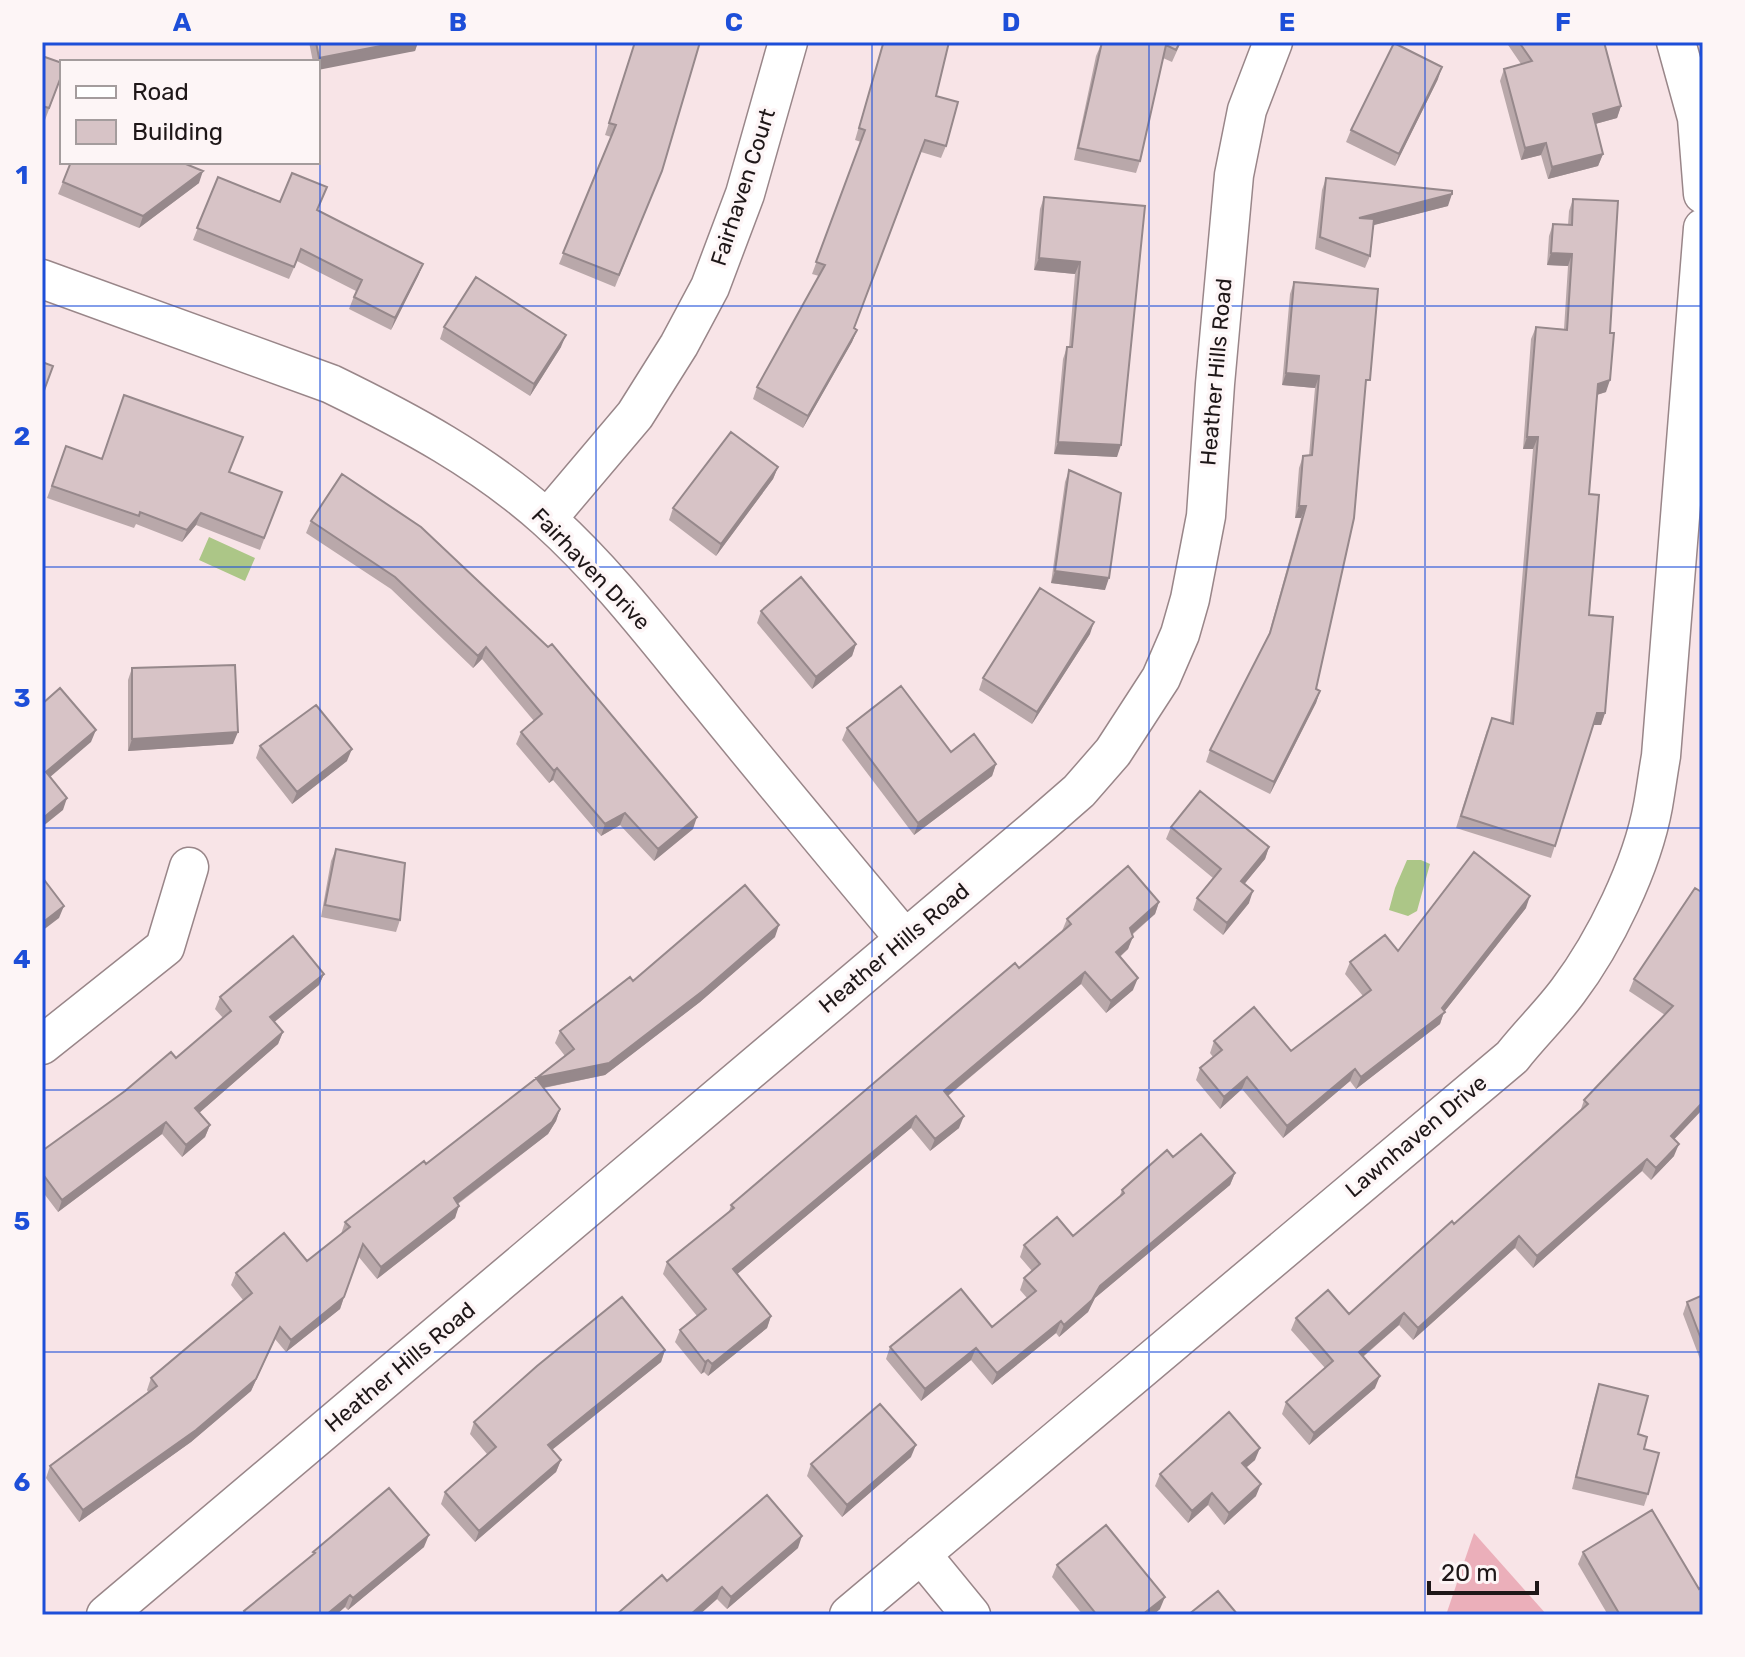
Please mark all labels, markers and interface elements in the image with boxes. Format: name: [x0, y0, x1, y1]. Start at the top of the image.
text: A: [173, 7, 192, 38]
text: B: [449, 7, 467, 38]
text: C: [725, 7, 743, 38]
text: D: [1002, 7, 1020, 38]
text: E: [1279, 7, 1295, 38]
text: F: [1555, 7, 1571, 38]
legend: [60, 60, 320, 164]
text: Road: [132, 78, 189, 106]
street label: Fairhaven Court: [705, 105, 781, 269]
text: Building: [132, 118, 223, 146]
text: 1: [16, 160, 28, 191]
street label: Heather Hills Road: [1194, 277, 1238, 467]
text: 2: [14, 421, 30, 452]
street label: Fairhaven Drive: [526, 502, 656, 636]
text: 3: [13, 683, 31, 714]
street label: Heather Hills Road: [813, 877, 975, 1019]
text: 4: [13, 944, 31, 975]
street label: Lawnhaven Drive: [1340, 1069, 1492, 1203]
text: 5: [14, 1206, 30, 1237]
street label: Heather Hills Road: [319, 1296, 481, 1438]
text: 6: [14, 1467, 31, 1498]
scale bar: [1429, 1545, 1537, 1595]
text: 20 m: [1441, 1559, 1498, 1587]

